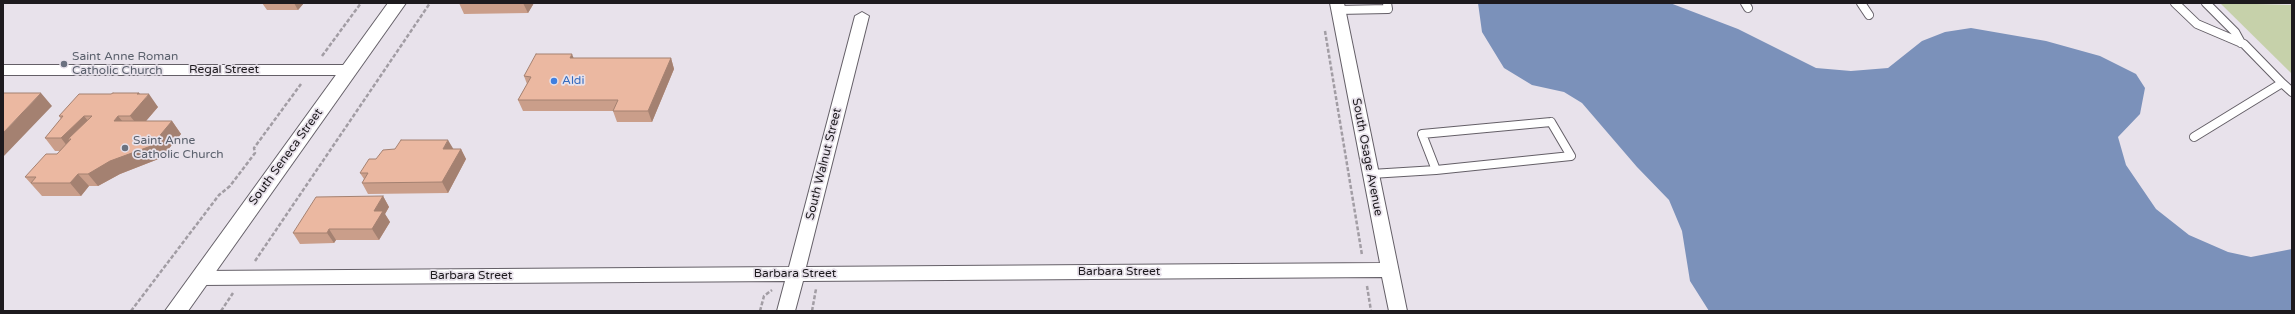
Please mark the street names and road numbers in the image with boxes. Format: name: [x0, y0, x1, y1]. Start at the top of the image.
street label: Regal Street: [189, 63, 259, 77]
street label: South Osage Avenue: [1349, 97, 1385, 217]
street label: South Seneca Street: [246, 106, 326, 208]
street label: South Walnut Street: [803, 106, 845, 222]
street label: Barbara Street: [1078, 265, 1160, 279]
street label: Barbara Street: [754, 267, 836, 281]
street label: Barbara Street: [430, 269, 512, 283]

